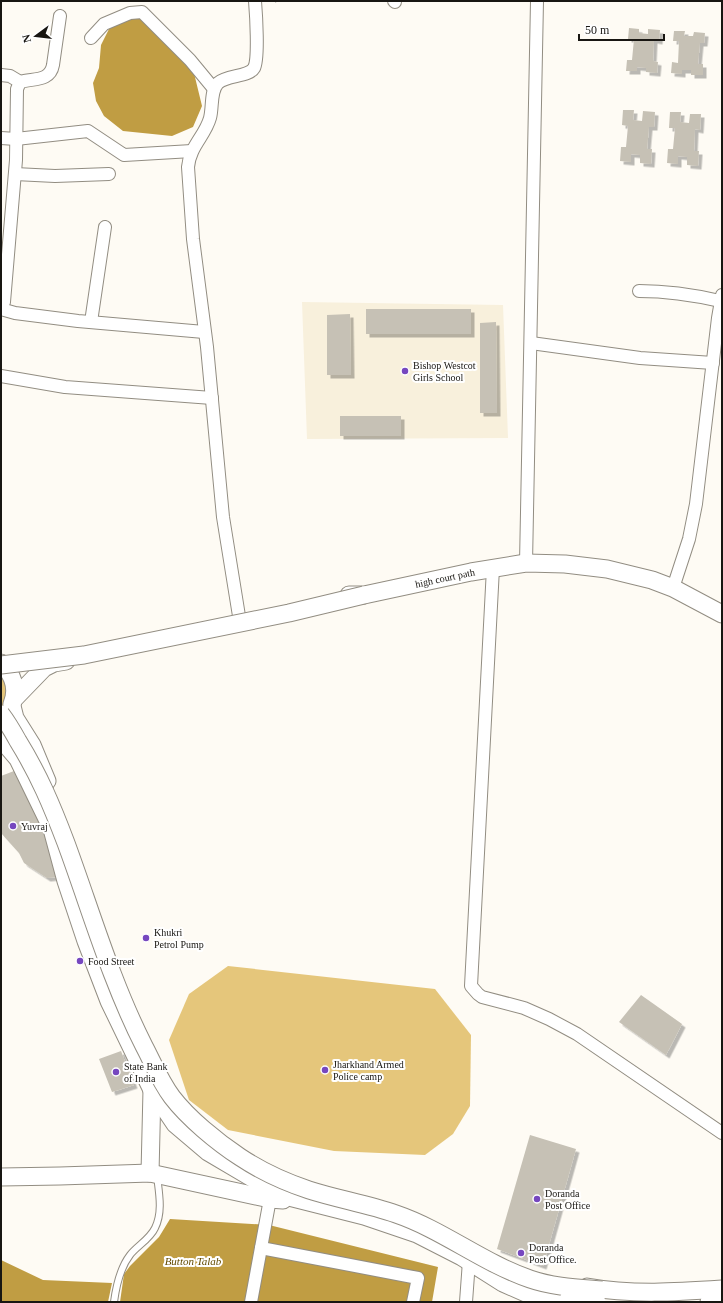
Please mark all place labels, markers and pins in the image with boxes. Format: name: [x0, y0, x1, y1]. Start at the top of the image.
place label: Bishop Westcot Girls School: [413, 360, 476, 383]
marker: Bishop Westcot Girls School: [400, 366, 410, 376]
marker: Yuvraj: [8, 821, 18, 831]
place label: Yuvraj: [21, 821, 48, 832]
place label: Khukri Petrol Pump: [154, 927, 204, 950]
marker: Khukri Petrol Pump: [141, 933, 151, 943]
marker: Food Street: [75, 956, 85, 966]
place label: Food Street: [88, 956, 135, 967]
place label: Jharkhand Armed Police camp: [333, 1059, 404, 1082]
place label: State Bank of India: [124, 1061, 168, 1084]
marker: Jharkhand Armed Police camp: [320, 1065, 330, 1075]
marker: State Bank of India: [111, 1067, 121, 1077]
place label: Doranda Post Office: [545, 1188, 591, 1211]
marker: Doranda Post Office: [532, 1194, 542, 1204]
place label: Doranda Post Office.: [529, 1242, 577, 1265]
marker: Doranda Post Office.: [516, 1248, 526, 1258]

